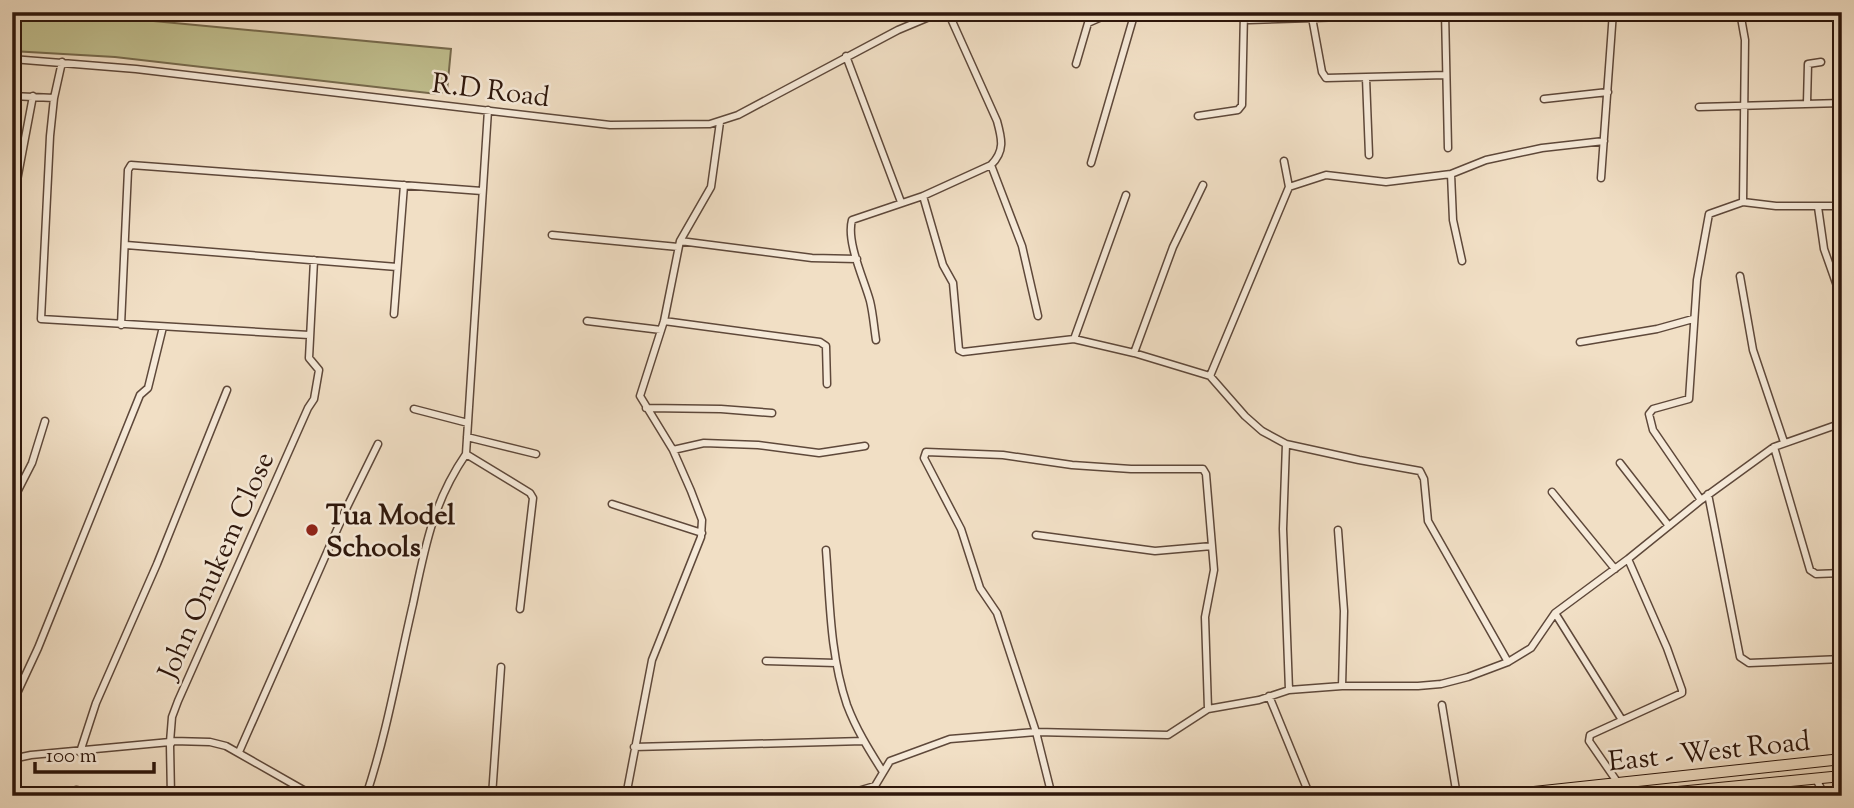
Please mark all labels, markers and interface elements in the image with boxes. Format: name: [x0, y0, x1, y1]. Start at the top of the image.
street label: R.D Road: [430, 65, 552, 119]
street label: John Onukem Close: [149, 446, 286, 688]
place label: Tua Model Schools: [326, 497, 455, 569]
marker: Tua Model Schools: [304, 522, 320, 538]
street label: East - West Road: [1606, 722, 1812, 783]
scale bar: [35, 731, 154, 775]
text: 100 m: [46, 742, 97, 772]

